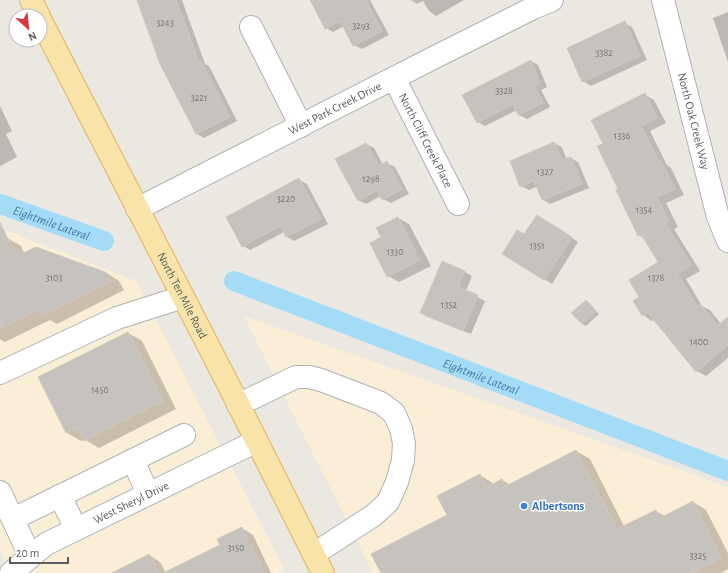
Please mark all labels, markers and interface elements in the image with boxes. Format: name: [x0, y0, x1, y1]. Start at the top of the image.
north arrow: [8, 8, 48, 48]
house number: 3243: [156, 18, 174, 28]
house number: 3293: [352, 21, 370, 31]
text: N: [26, 30, 38, 43]
house number: 3382: [595, 48, 613, 58]
street label: North Oak Creek Way: [676, 72, 712, 171]
street label: West Park Creek Drive: [287, 80, 383, 137]
house number: 3328: [495, 86, 513, 96]
street label: North Cliff Creek Place: [397, 91, 455, 190]
house number: 3221: [191, 93, 207, 103]
house number: 1336: [614, 131, 630, 141]
house number: 1327: [537, 167, 553, 177]
house number: 1298: [362, 174, 380, 184]
house number: 3220: [277, 194, 295, 204]
water label: Eightmile Lateral: [11, 204, 91, 243]
house number: 1354: [636, 205, 652, 215]
house number: 1351: [529, 241, 545, 251]
house number: 1330: [387, 247, 403, 257]
street label: North Ten Mile Road: [155, 250, 210, 341]
house number: 3103: [46, 273, 62, 283]
house number: 1378: [648, 273, 664, 283]
house number: 1352: [441, 300, 458, 310]
house number: 1400: [690, 337, 708, 347]
water label: Eightmile Lateral: [441, 357, 521, 398]
house number: 1450: [91, 385, 109, 395]
street label: West Sheryl Drive: [91, 479, 171, 526]
place label: Albertsons: [532, 500, 584, 512]
marker: Albertsons: [519, 501, 529, 511]
scale bar: [10, 539, 68, 565]
house number: 3150: [227, 543, 245, 553]
text: 20 m: [16, 547, 39, 559]
house number: 3325: [690, 551, 706, 561]

